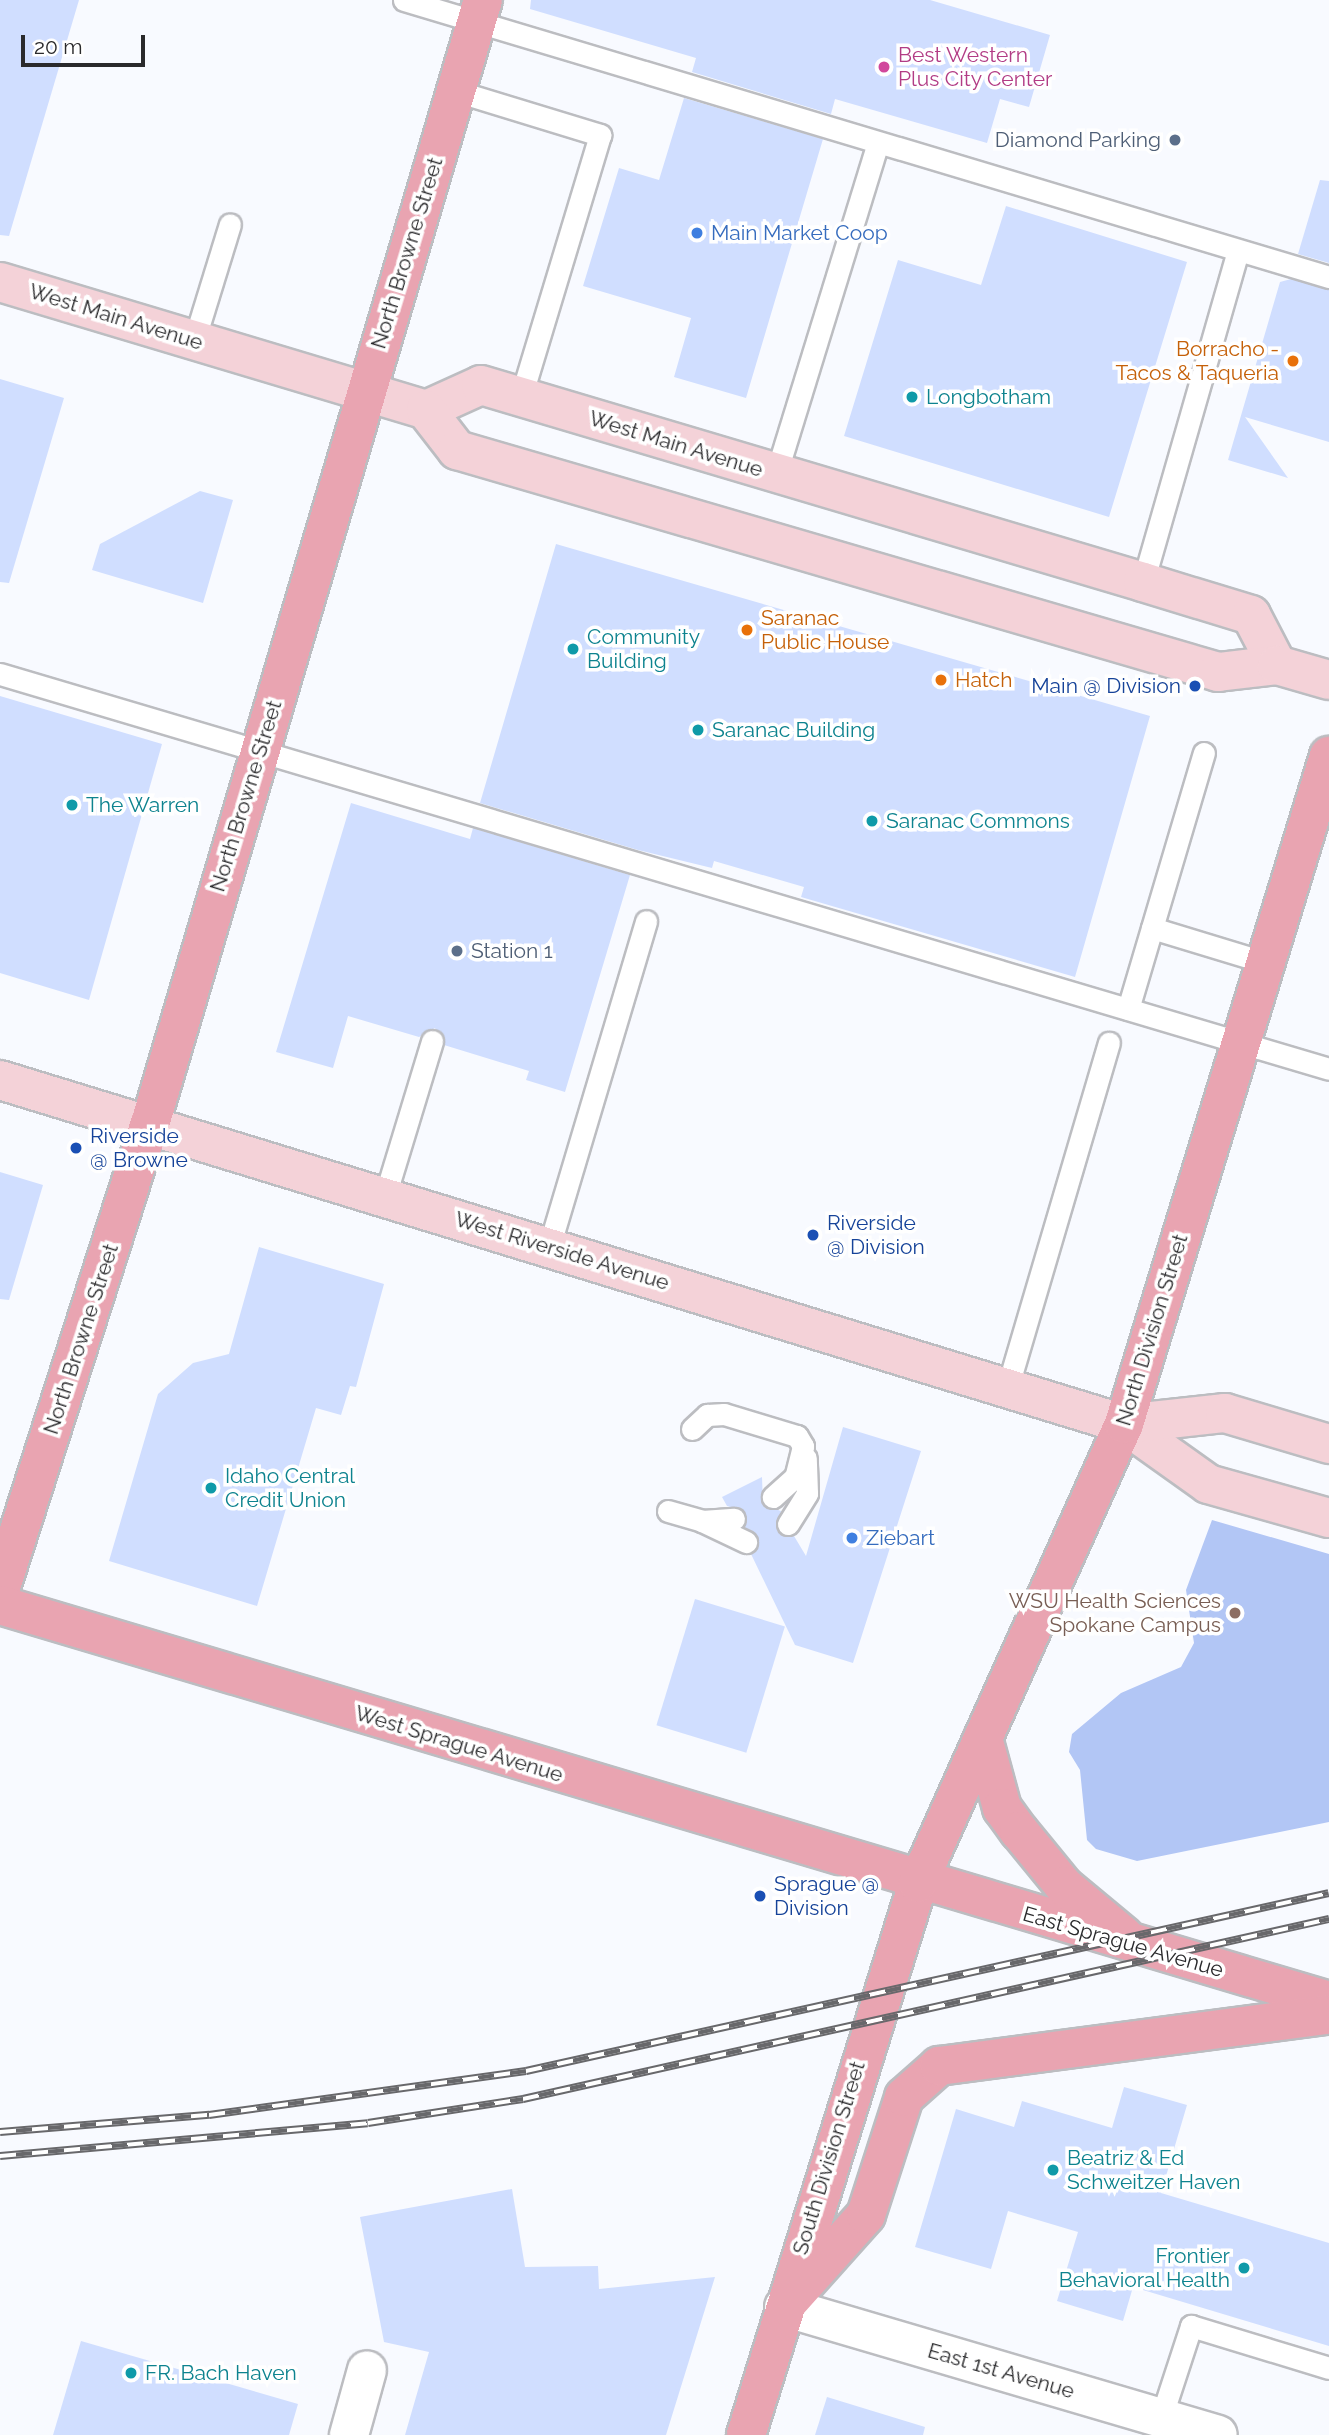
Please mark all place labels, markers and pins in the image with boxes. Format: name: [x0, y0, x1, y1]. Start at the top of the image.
place label: Best Western Plus City Center: [898, 42, 1053, 92]
marker: Best Western Plus City Center: [876, 59, 892, 75]
place label: Diamond Parking: [995, 127, 1161, 153]
marker: Diamond Parking: [1167, 132, 1183, 148]
place label: Main Market Coop: [711, 220, 888, 246]
marker: Main Market Coop: [689, 225, 705, 241]
place label: Borracho - Tacos & Taqueria: [1115, 336, 1279, 386]
marker: Borracho - Tacos & Taqueria: [1285, 353, 1301, 369]
place label: Longbotham: [926, 384, 1051, 410]
marker: Longbotham: [904, 389, 920, 405]
place label: Saranac Public House: [761, 605, 889, 655]
marker: Saranac Public House: [739, 622, 755, 638]
place label: Community Building: [587, 624, 700, 674]
marker: Community Building: [565, 641, 581, 657]
place label: Hatch: [955, 667, 1012, 693]
marker: Hatch: [933, 672, 949, 688]
place label: Main @ Division: [1031, 673, 1181, 699]
marker: Main @ Division: [1187, 678, 1203, 694]
place label: Saranac Building: [712, 717, 875, 743]
marker: Saranac Building: [690, 722, 706, 738]
place label: The Warren: [86, 792, 200, 818]
marker: The Warren: [64, 797, 80, 813]
place label: Saranac Commons: [886, 808, 1070, 834]
marker: Saranac Commons: [864, 813, 880, 829]
place label: Station 1: [471, 938, 553, 964]
marker: Station 1: [449, 943, 465, 959]
place label: Riverside @ Browne: [90, 1123, 188, 1173]
marker: Riverside @ Browne: [68, 1140, 84, 1156]
place label: Riverside @ Division: [827, 1210, 925, 1260]
marker: Riverside @ Division: [805, 1227, 821, 1243]
place label: Idaho Central Credit Union: [225, 1463, 355, 1513]
marker: Idaho Central Credit Union: [203, 1480, 219, 1496]
place label: Ziebart: [866, 1525, 935, 1551]
marker: Ziebart: [844, 1530, 860, 1546]
place label: WSU Health Sciences Spokane Campus: [1009, 1588, 1221, 1638]
marker: WSU Health Sciences Spokane Campus: [1227, 1605, 1243, 1621]
place label: Sprague @ Division: [774, 1871, 879, 1921]
marker: Sprague @ Division: [752, 1888, 768, 1904]
place label: Beatriz & Ed Schweitzer Haven: [1067, 2145, 1241, 2195]
marker: Beatriz & Ed Schweitzer Haven: [1045, 2162, 1061, 2178]
place label: Frontier Behavioral Health: [1058, 2243, 1230, 2293]
marker: Frontier Behavioral Health: [1236, 2260, 1252, 2276]
place label: FR. Bach Haven: [145, 2360, 297, 2386]
marker: FR. Bach Haven: [123, 2365, 139, 2381]

